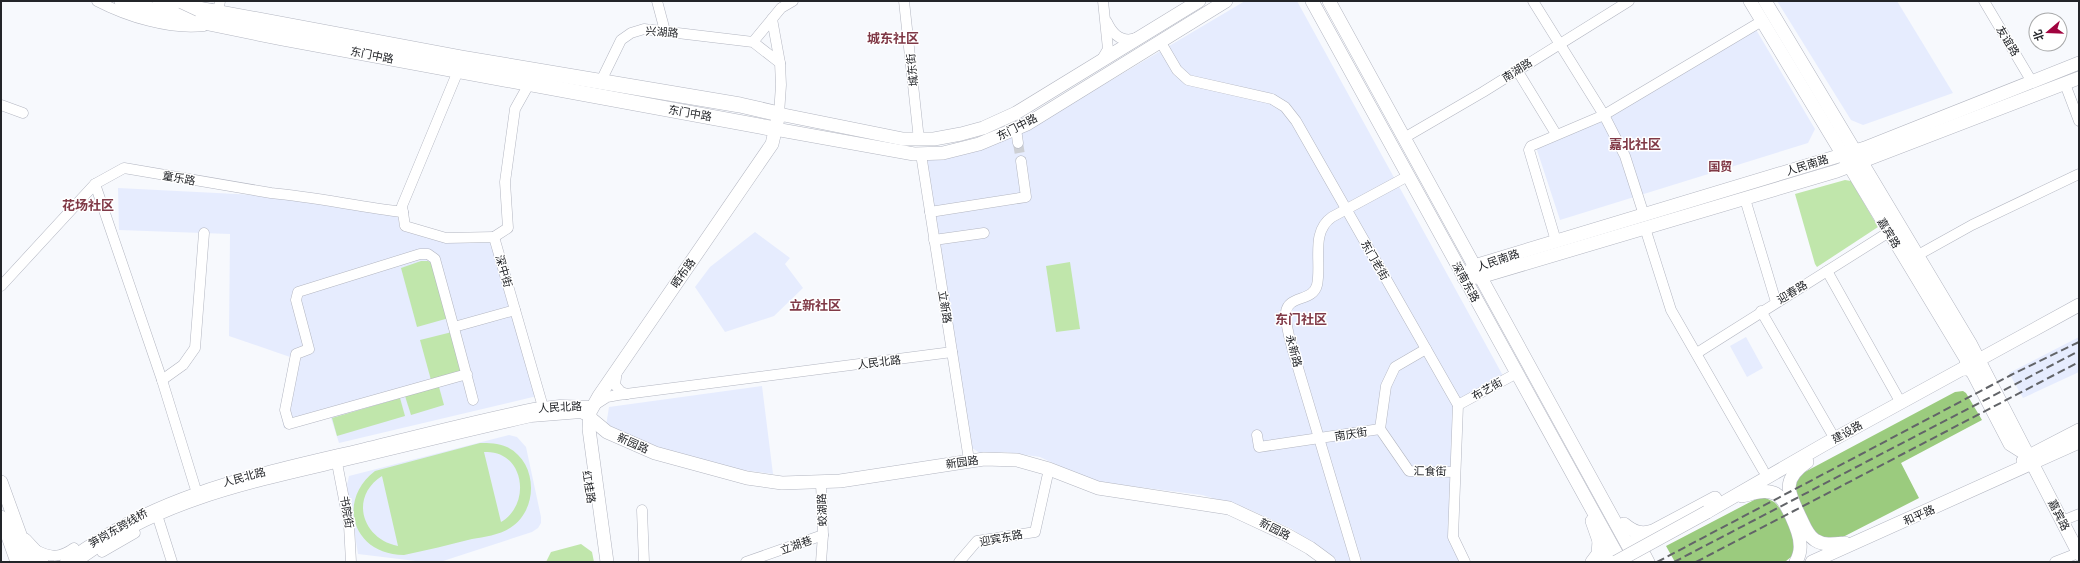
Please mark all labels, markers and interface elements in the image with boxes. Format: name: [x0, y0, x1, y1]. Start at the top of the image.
north arrow: [2028, 12, 2068, 52]
street label: 友谊路: [1994, 24, 2022, 59]
street label: 兴湖路: [645, 25, 679, 40]
text: 北: [2031, 28, 2047, 42]
district label: 城东社区: [867, 31, 919, 46]
street label: 东门中路: [349, 45, 395, 66]
street label: 城东街: [904, 53, 921, 87]
street label: 南湖路: [1500, 56, 1535, 85]
street label: 东门中路: [667, 103, 713, 124]
street label: 东门中路: [995, 112, 1040, 143]
district label: 嘉北社区: [1609, 137, 1661, 152]
street label: 人民南路: [1784, 153, 1830, 178]
district label: 国贸: [1708, 160, 1732, 174]
street label: 童乐路: [162, 169, 196, 188]
district label: 花场社区: [62, 198, 114, 213]
street label: 嘉宾路: [1875, 216, 1903, 251]
street label: 东门老街: [1358, 238, 1391, 283]
street label: 人民南路: [1475, 247, 1521, 274]
street label: 深中街: [493, 253, 514, 289]
street label: 晒布路: [669, 256, 698, 291]
street label: 深南东路: [1449, 260, 1482, 305]
street label: 迎春路: [1775, 278, 1810, 306]
street label: 立新路: [936, 290, 954, 324]
district label: 立新社区: [789, 298, 841, 313]
district label: 东门社区: [1275, 312, 1327, 327]
street label: 永新路: [1283, 334, 1304, 369]
street label: 人民北路: [856, 353, 902, 372]
street label: 布艺街: [1470, 376, 1505, 403]
street label: 人民北路: [538, 400, 582, 415]
street label: 建设路: [1830, 419, 1865, 446]
street label: 南庆街: [1334, 425, 1368, 443]
street label: 新园路: [615, 431, 651, 456]
street label: 新园路: [945, 454, 979, 471]
street label: 汇食街: [1413, 465, 1447, 478]
street label: 人民北路: [221, 466, 267, 489]
street label: 红桂路: [580, 470, 598, 504]
street label: 蛟湖路: [815, 493, 830, 527]
street label: 书院街: [337, 495, 356, 529]
street label: 嘉宾路: [2045, 498, 2072, 533]
street label: 和平路: [1901, 503, 1937, 528]
street label: 笋岗东跨线桥: [86, 506, 150, 551]
street label: 新园路: [1257, 516, 1292, 543]
street label: 迎宾东路: [978, 528, 1024, 549]
street label: 立湖巷: [778, 534, 814, 557]

